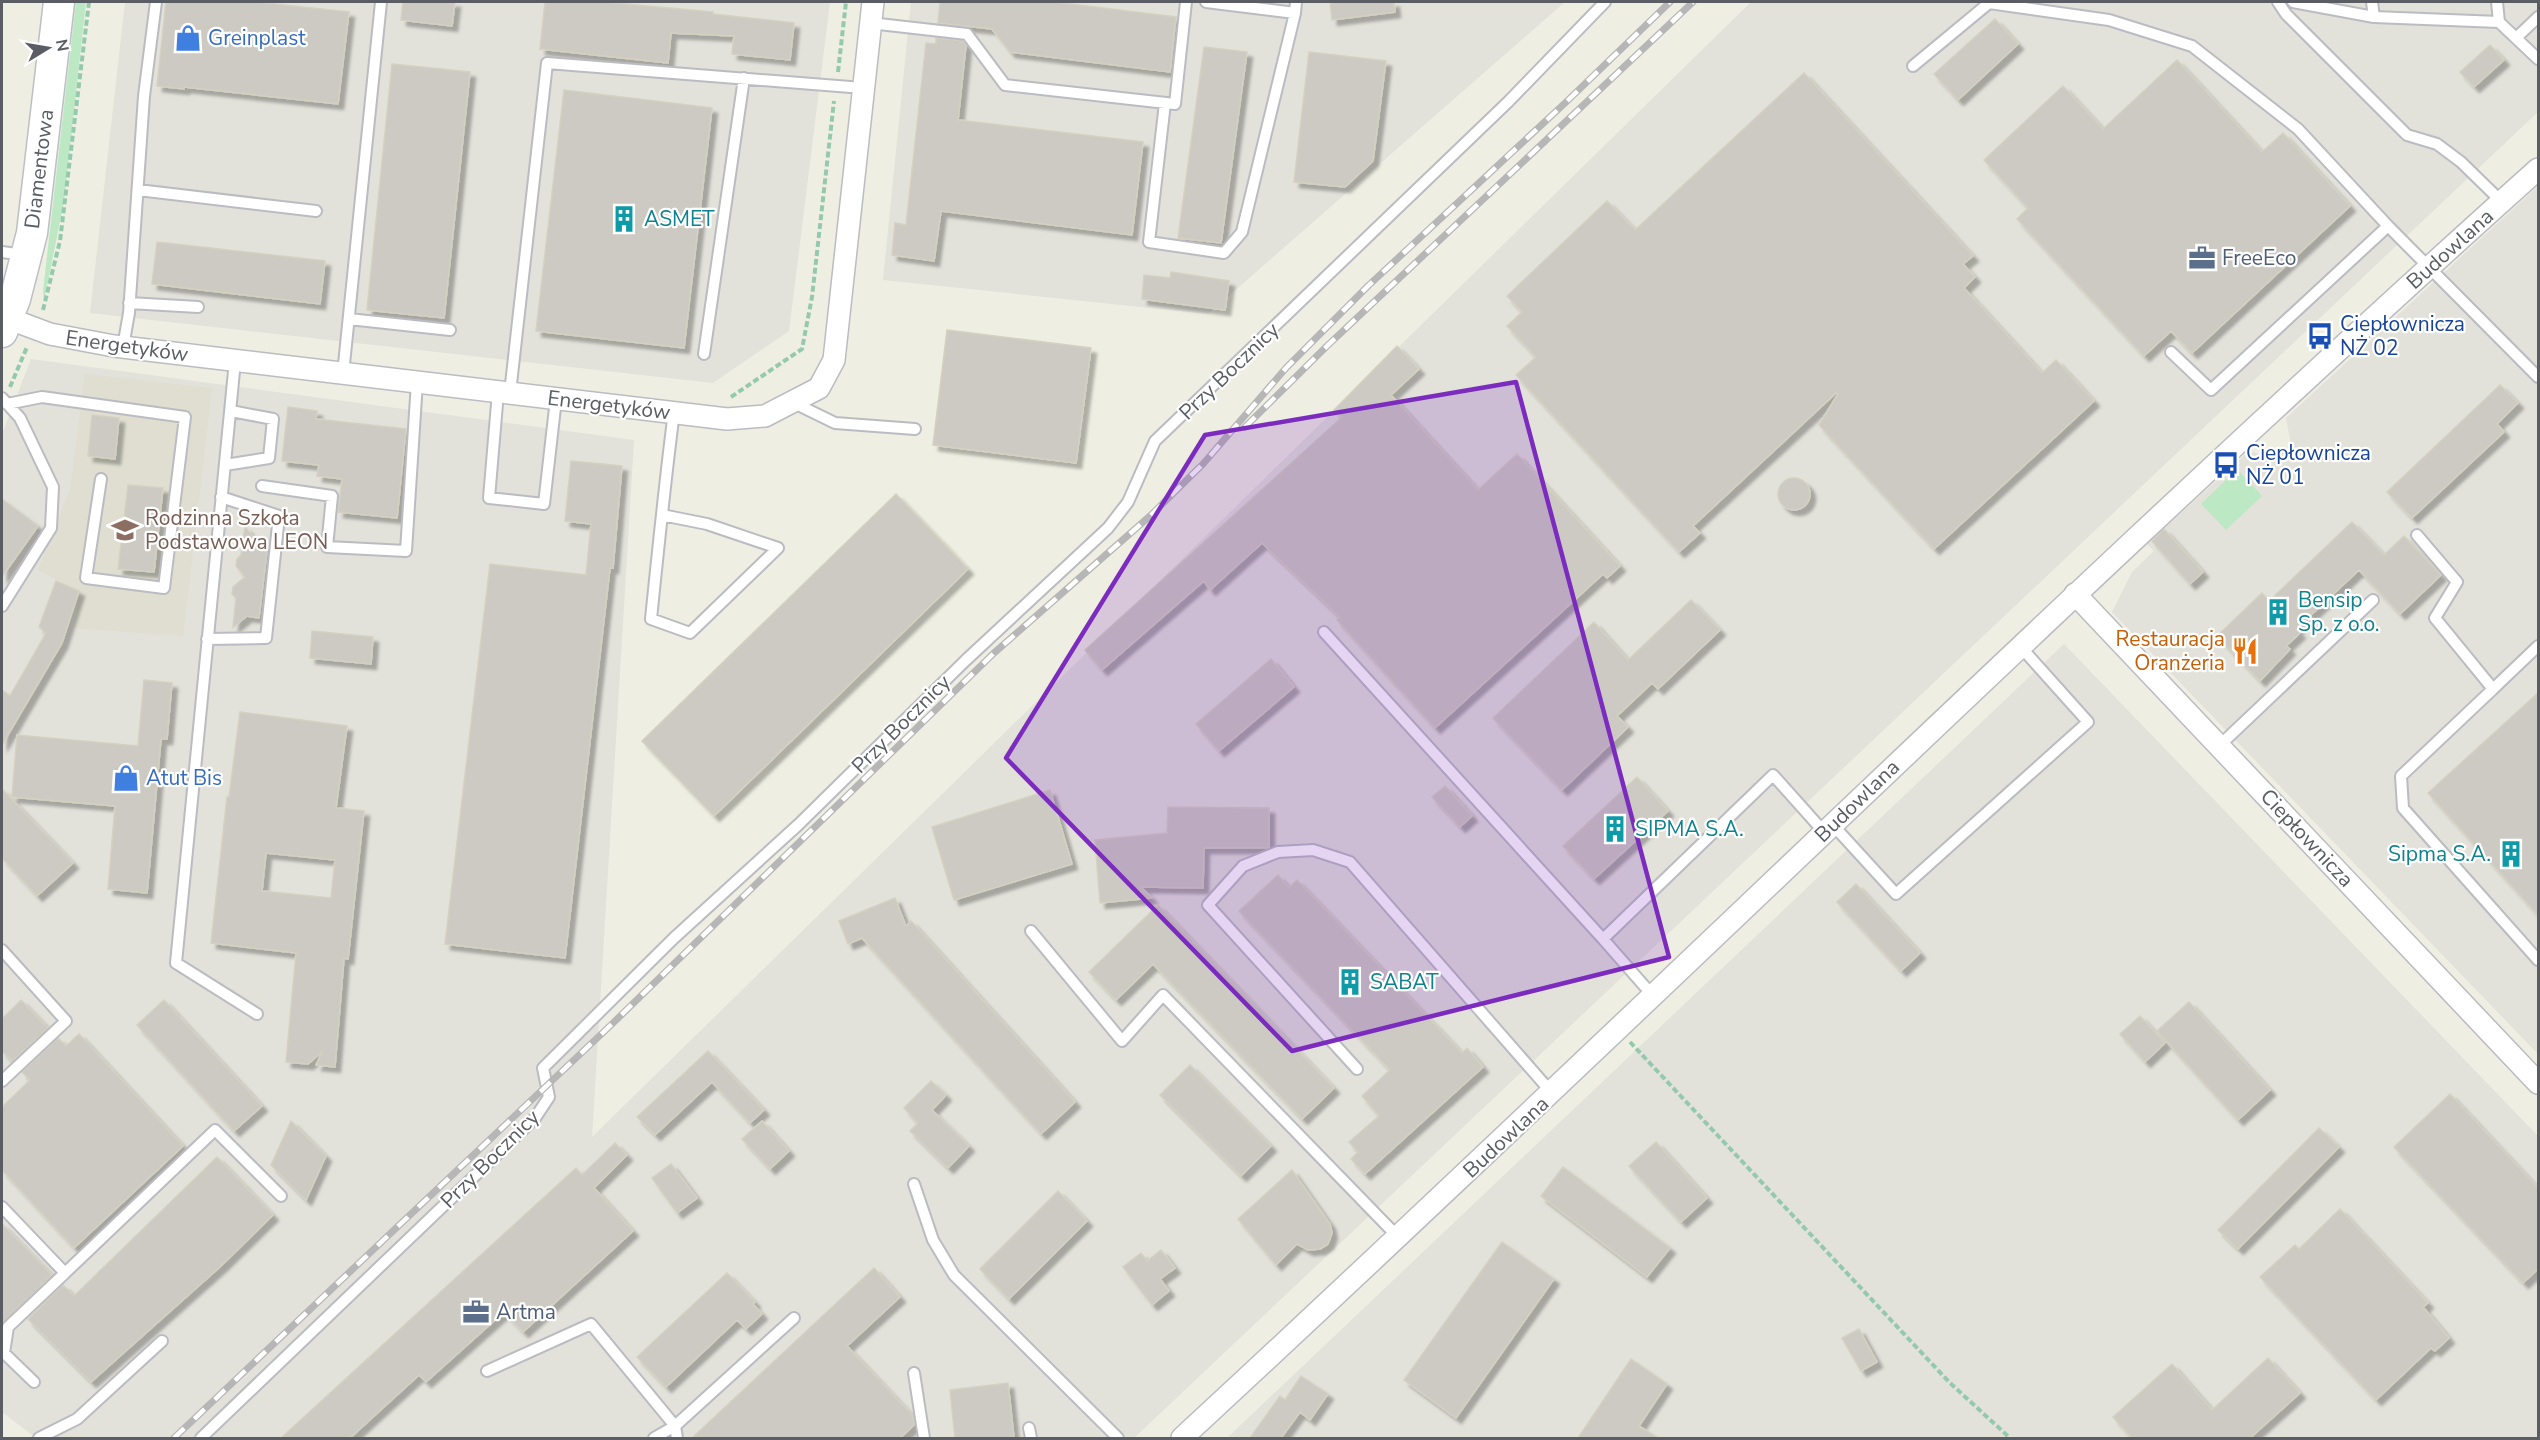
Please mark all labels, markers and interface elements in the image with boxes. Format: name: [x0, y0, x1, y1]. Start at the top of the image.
north arrow: [18, 18, 78, 78]
shop icon: Greinplast: [173, 23, 203, 53]
place label: Greinplast: [208, 24, 306, 52]
text: N: [50, 37, 74, 53]
street label: Diamentowa: [18, 108, 60, 230]
street label: Budowlana: [2401, 203, 2499, 295]
building icon: ASMET: [609, 204, 639, 234]
place label: ASMET: [644, 205, 715, 233]
office icon: FreeEco: [2187, 243, 2217, 273]
place label: FreeEco: [2222, 244, 2296, 272]
place label: Ciepłownicza NŻ 02: [2340, 310, 2465, 362]
street label: Przy Bocznicy: [1173, 316, 1285, 426]
bus stop icon: Ciepłownicza NŻ 02: [2305, 321, 2335, 351]
street label: Energetyków: [64, 324, 191, 369]
street label: Energetyków: [546, 384, 673, 426]
place label: Ciepłownicza NŻ 01: [2246, 439, 2371, 491]
bus stop icon: Ciepłownicza NŻ 01: [2211, 450, 2241, 480]
place label: Rodzinna Szkoła Podstawowa LEON: [145, 504, 328, 556]
school or university icon: Rodzinna Szkoła Podstawowa LEON: [110, 515, 140, 545]
place label: Bensip Sp. z o.o.: [2298, 586, 2380, 638]
building icon: Bensip Sp. z o.o.: [2263, 597, 2293, 627]
place label: Restauracja Oranżeria: [2115, 625, 2225, 677]
restaurant icon: Restauracja Oranżeria: [2230, 636, 2260, 666]
street label: Przy Bocznicy: [845, 668, 957, 780]
street label: Budowlana: [1808, 753, 1906, 849]
shop icon: Atut Bis: [111, 763, 141, 793]
place label: Atut Bis: [146, 764, 222, 792]
street label: Ciepłownicza: [2254, 783, 2360, 893]
building icon: SIPMA S.A.: [1600, 814, 1630, 844]
place label: SIPMA S.A.: [1635, 815, 1744, 843]
building icon: Sipma S.A.: [2496, 839, 2526, 869]
place label: Sipma S.A.: [2388, 840, 2491, 868]
building icon: SABAT: [1335, 967, 1365, 997]
place label: SABAT: [1370, 968, 1439, 996]
street label: Budowlana: [1457, 1090, 1555, 1184]
street label: Przy Bocznicy: [434, 1103, 546, 1215]
office icon: Artma: [461, 1297, 491, 1327]
place label: Artma: [496, 1298, 556, 1326]

